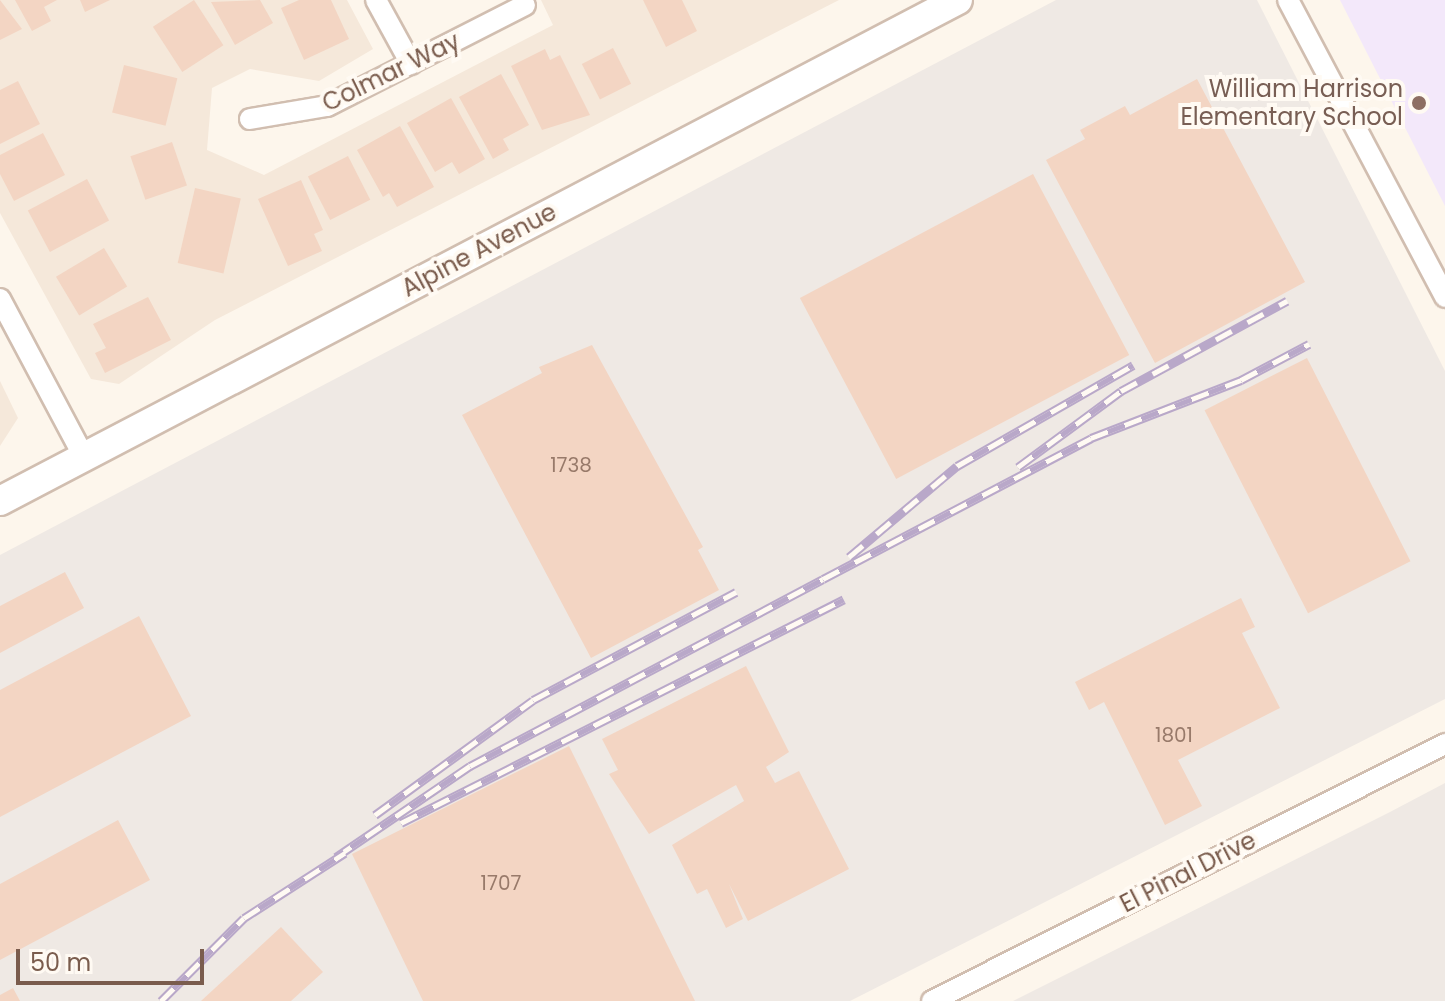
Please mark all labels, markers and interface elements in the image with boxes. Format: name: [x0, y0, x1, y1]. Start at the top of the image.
street label: Colmar Way: [318, 26, 464, 118]
place label: William Harrison Elementary School: [1180, 75, 1403, 131]
marker: William Harrison Elementary School: [1410, 94, 1428, 112]
street label: Alpine Avenue: [397, 197, 561, 303]
house number: 1738: [550, 453, 592, 477]
house number: 1801: [1155, 723, 1193, 747]
street label: El Pinal Drive: [1115, 825, 1261, 919]
house number: 1707: [481, 871, 521, 895]
scale bar: [20, 933, 208, 983]
text: 50 m: [30, 946, 91, 979]

